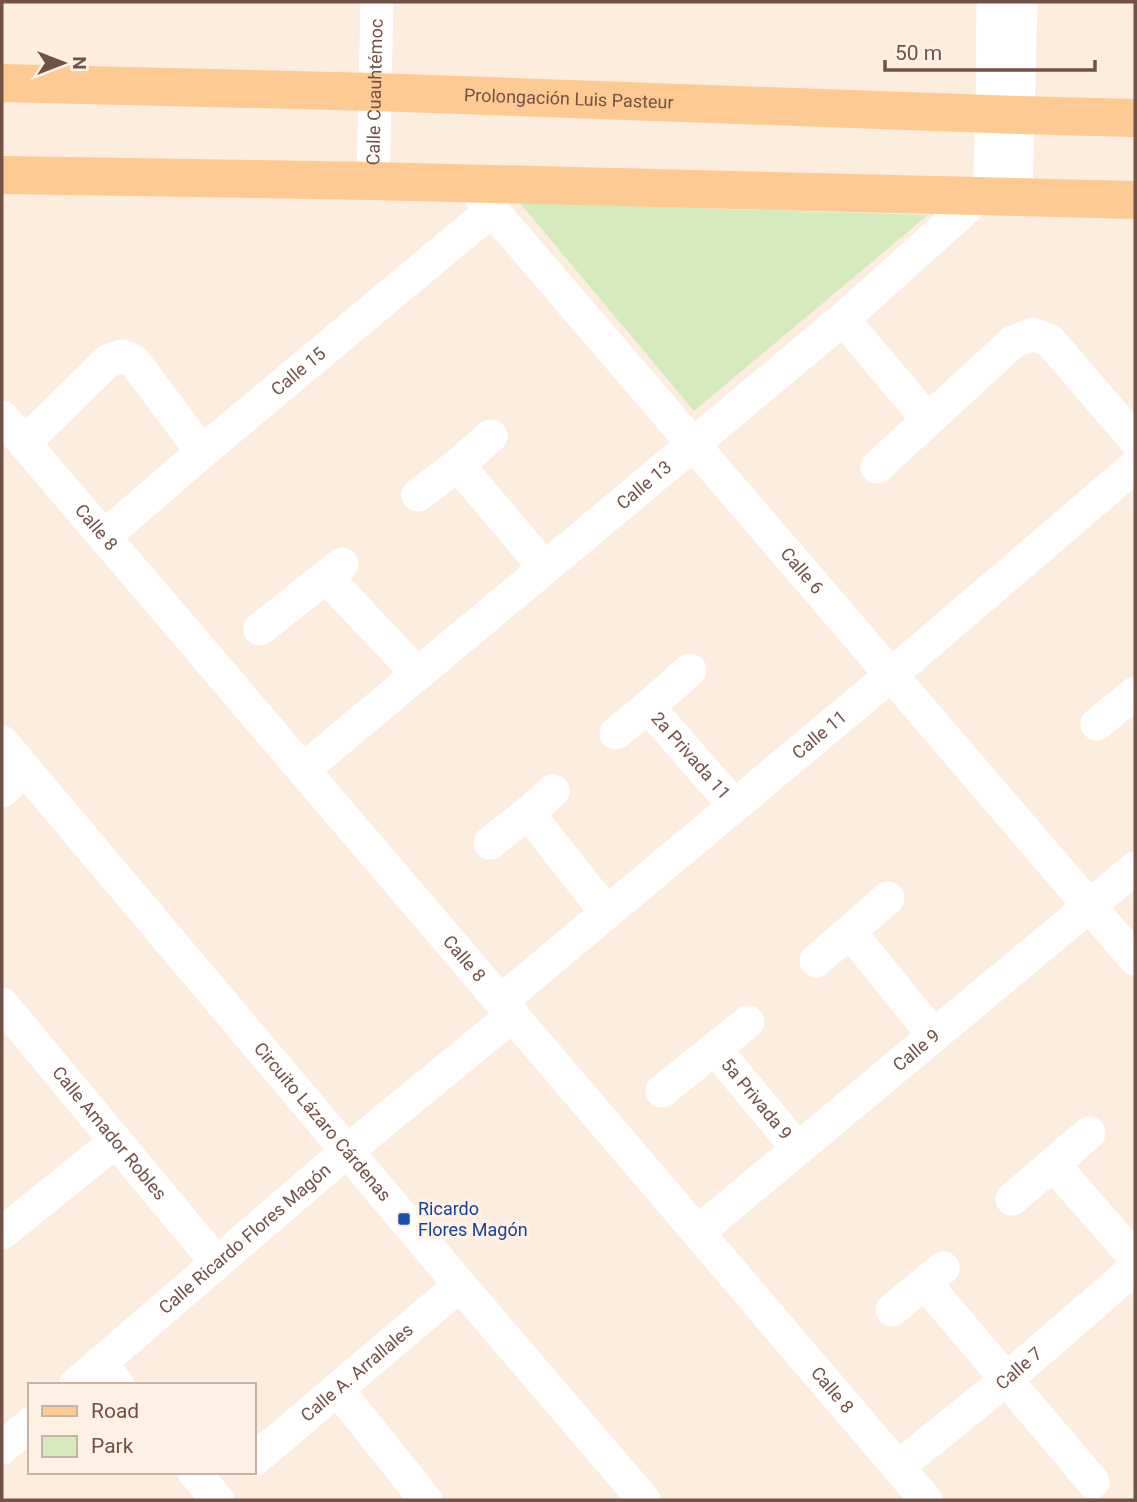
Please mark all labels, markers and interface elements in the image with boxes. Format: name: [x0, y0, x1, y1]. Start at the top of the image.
street label: Calle Cuauhtémoc: [362, 19, 387, 166]
north arrow: [28, 28, 98, 98]
scale bar: [885, 28, 1095, 72]
text: 50 m: [895, 41, 942, 65]
text: N: [68, 56, 91, 70]
street label: Prolongación Luis Pasteur: [464, 84, 674, 113]
street label: Calle 15: [267, 342, 330, 400]
street label: Calle 13: [612, 456, 675, 513]
street label: Calle 8: [71, 499, 122, 555]
street label: Calle 6: [776, 543, 828, 598]
street label: Calle 11: [788, 706, 851, 763]
street label: 2a Privada 11: [647, 708, 735, 804]
street label: Calle 8: [439, 931, 490, 986]
street label: Calle 9: [888, 1024, 944, 1075]
street label: Circuito Lázaro Cárdenas: [250, 1038, 396, 1205]
street label: 5a Privada 9: [717, 1054, 797, 1144]
street label: Calle Amador Robles: [48, 1062, 171, 1204]
street label: Calle Ricardo Flores Magón: [154, 1159, 335, 1318]
place label: Ricardo Flores Magón: [418, 1198, 528, 1240]
marker: Ricardo Flores Magón: [396, 1211, 412, 1227]
street label: Calle A. Arrallales: [296, 1319, 417, 1426]
street label: Calle 7: [991, 1342, 1046, 1394]
street label: Calle 8: [807, 1362, 858, 1417]
legend: [28, 1383, 256, 1474]
text: Road: [91, 1399, 139, 1423]
text: Park: [91, 1434, 134, 1458]

